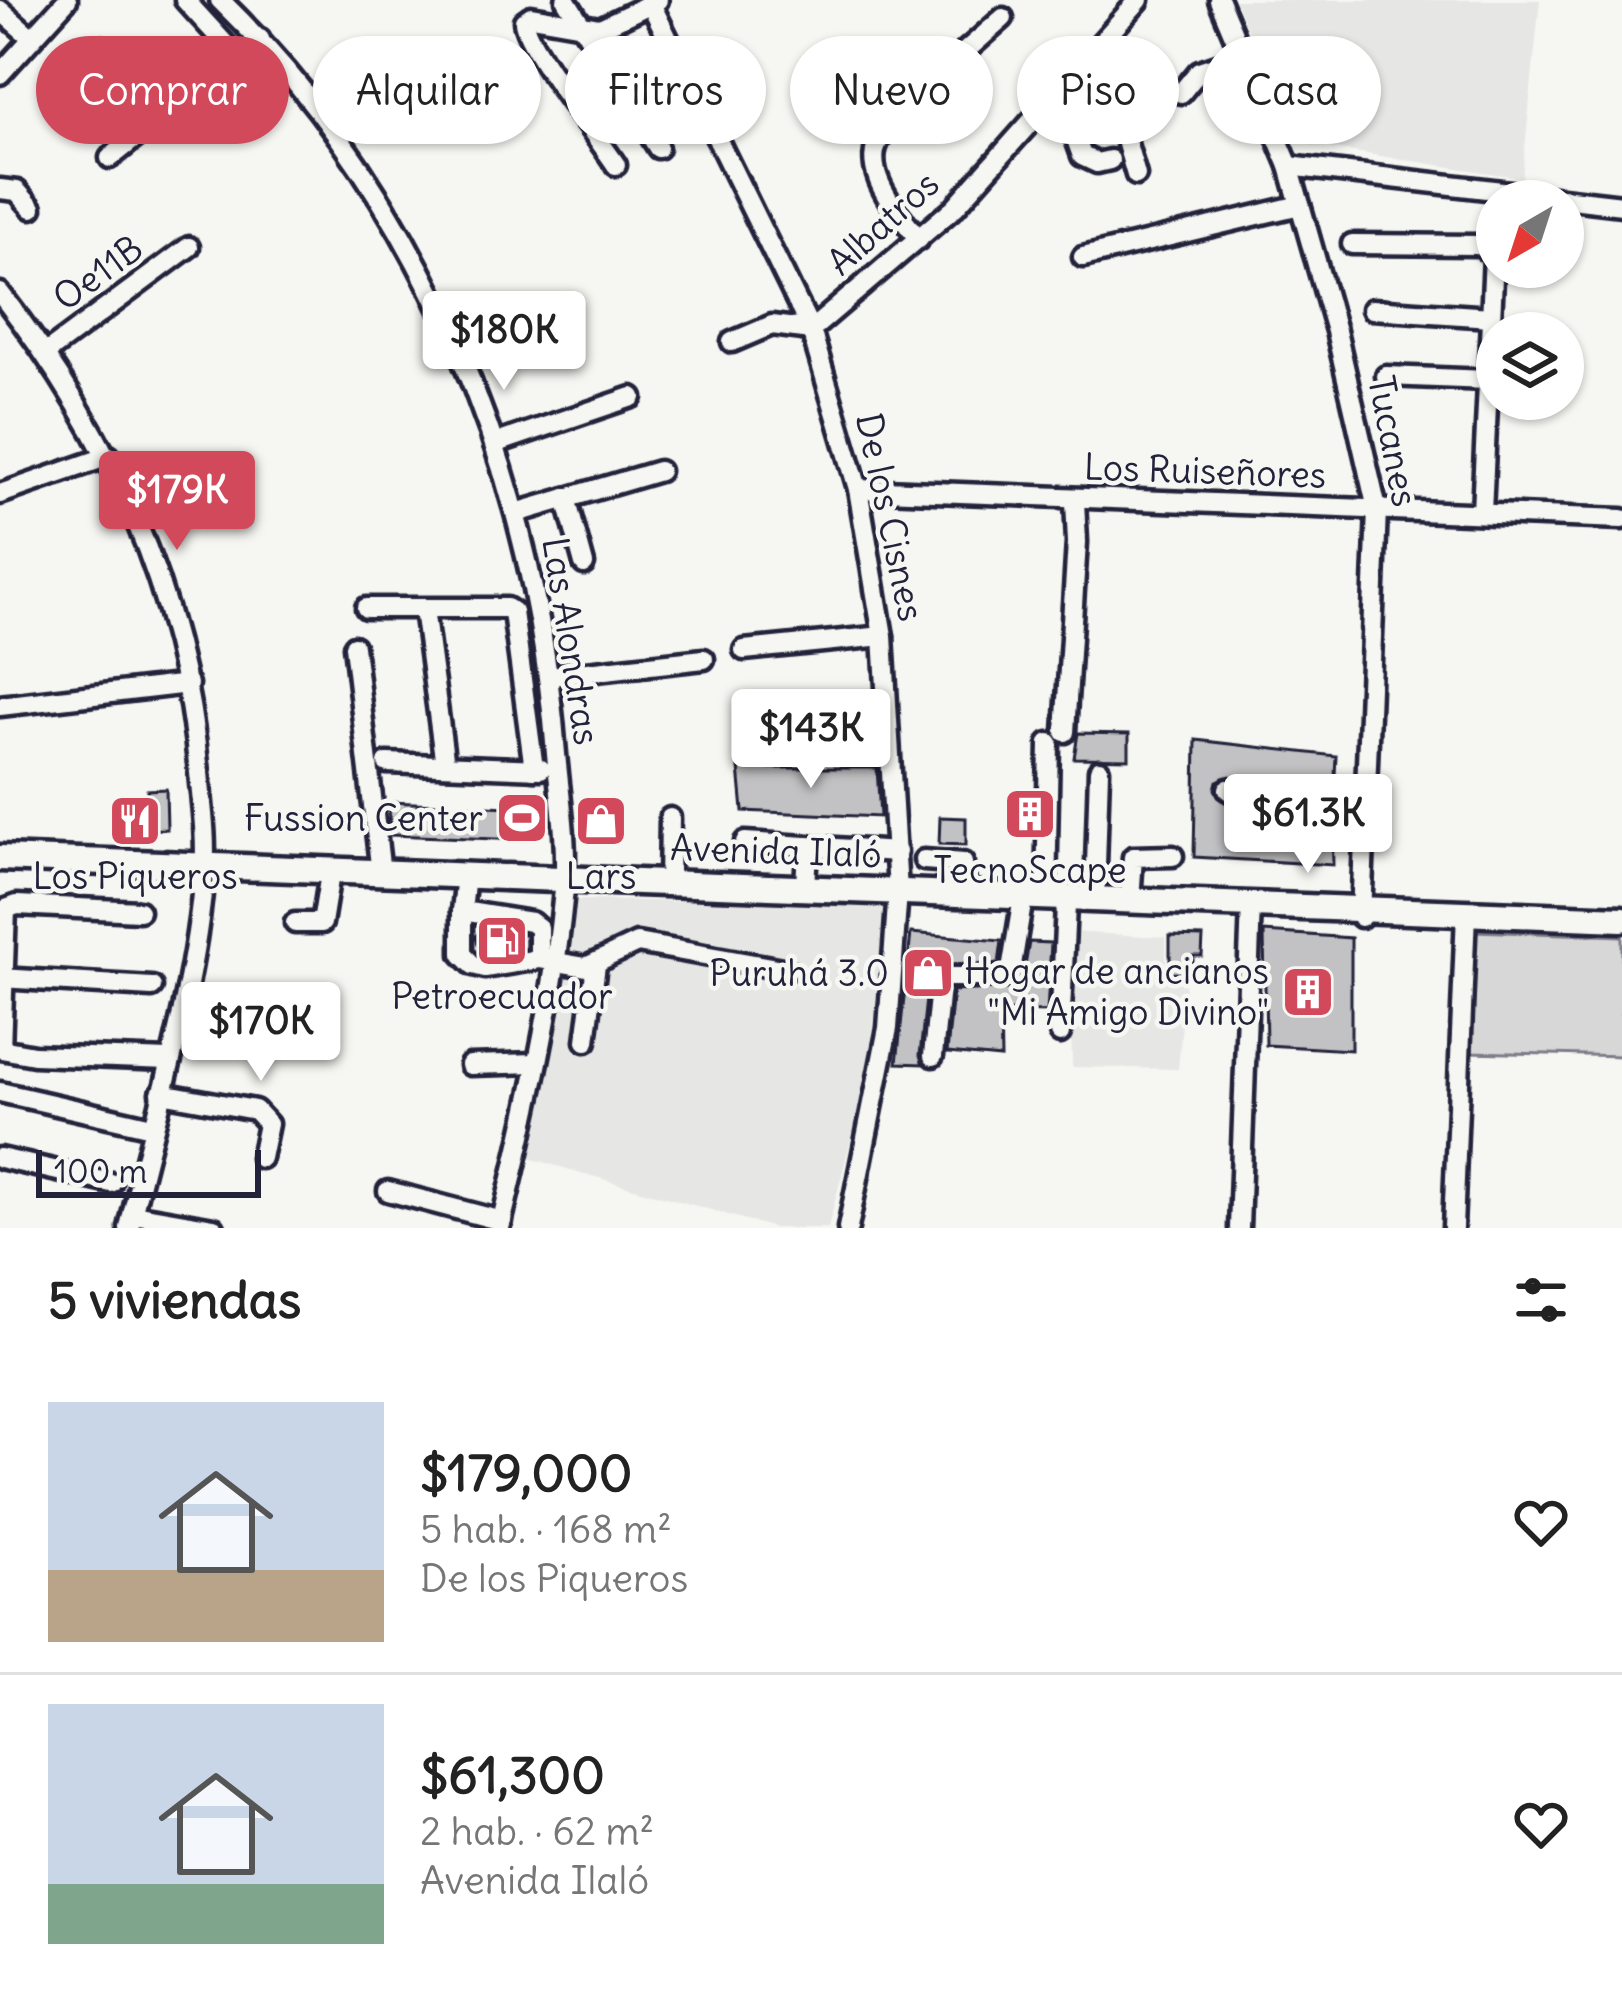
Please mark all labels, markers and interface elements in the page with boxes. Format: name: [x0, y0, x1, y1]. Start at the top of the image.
chip: Comprar: [36, 36, 289, 144]
chip: Alquilar: [313, 36, 541, 144]
chip: Filtros: [565, 36, 766, 144]
chip: Nuevo: [790, 36, 993, 144]
chip: Piso: [1017, 36, 1179, 144]
chip: Casa: [1203, 36, 1381, 144]
street label: Albatros: [818, 161, 948, 285]
north arrow: [1476, 180, 1584, 288]
map controls: [1476, 180, 1584, 420]
street label: Oe11B: [45, 226, 151, 320]
pin: $180K: [420, 291, 588, 393]
text: $180K: [450, 305, 558, 354]
button: layers: [1476, 312, 1584, 420]
street label: Tucanes: [1358, 372, 1428, 510]
street label: De los Cisnes: [846, 409, 934, 625]
street label: Los Ruiseñores: [1083, 444, 1327, 498]
pin: $179K: [93, 451, 261, 553]
text: $179K: [126, 465, 228, 514]
street label: Las Alondras: [532, 534, 610, 748]
pin: $143K: [727, 689, 895, 791]
text: $143K: [758, 703, 864, 752]
pin: $61.3K: [1210, 774, 1406, 876]
building icon: TecnoScape: [1002, 786, 1058, 842]
text: $61.3K: [1251, 788, 1365, 837]
sports icon: Fussion Center: [494, 790, 550, 846]
restaurant icon: Los Piqueros: [107, 793, 163, 849]
shop icon: Lars: [573, 793, 629, 849]
place label: Fussion Center: [244, 796, 483, 841]
street label: Avenida Ilaló: [669, 825, 883, 877]
place label: TecnoScape: [933, 848, 1127, 893]
place label: Los Piqueros: [32, 854, 238, 899]
place label: Lars: [566, 854, 636, 899]
fuel station icon: Petroecuador: [474, 913, 530, 969]
shop icon: Puruhá 3.0: [900, 945, 956, 1001]
place label: Hogar de ancianos "Mi Amigo Divino": [964, 949, 1269, 1035]
place label: Puruhá 3.0: [709, 951, 889, 996]
building icon: Hogar de ancianos "Mi Amigo Divino": [1280, 964, 1336, 1020]
place label: Petroecuador: [391, 974, 613, 1019]
pin: $170K: [177, 982, 345, 1084]
text: $170K: [208, 996, 314, 1045]
scale bar: [36, 1144, 261, 1197]
text: 100 m: [54, 1150, 147, 1192]
icon: filters: [1508, 1267, 1574, 1333]
text: 5 viviendas: [48, 1268, 301, 1332]
text: $179,000: [420, 1441, 632, 1505]
icon: home: [144, 1450, 288, 1594]
icon: heart: [1508, 1489, 1574, 1555]
text: 5 hab. · 168 m²: [420, 1505, 672, 1554]
text: De los Piqueros: [420, 1554, 688, 1603]
text: $61,300: [420, 1743, 605, 1807]
icon: home: [144, 1752, 288, 1896]
icon: heart: [1508, 1791, 1574, 1857]
text: 2 hab. · 62 m²: [420, 1807, 654, 1856]
text: Avenida Ilaló: [420, 1856, 649, 1905]

